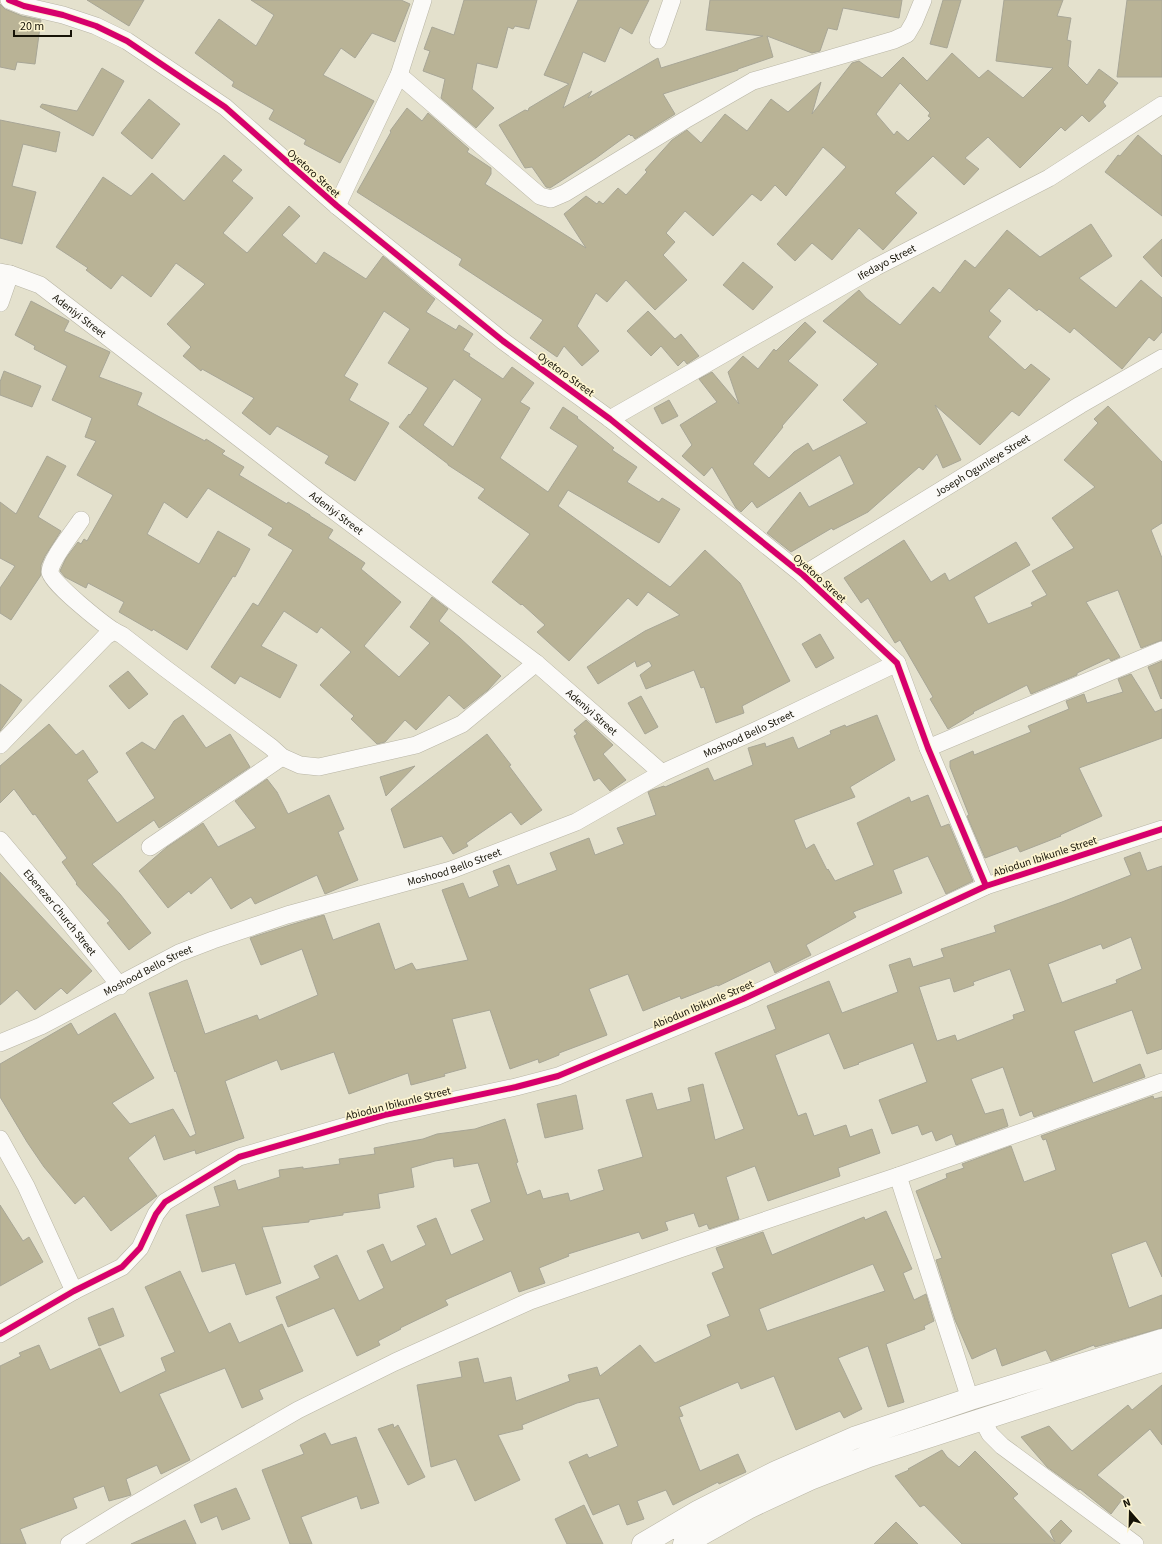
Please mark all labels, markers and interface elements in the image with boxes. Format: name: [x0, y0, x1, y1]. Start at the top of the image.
scale bar: [14, 12, 71, 38]
text: 20 m: [20, 18, 44, 35]
street label: Oyetoro Street: [284, 145, 344, 201]
street label: Ifedayo Street: [855, 241, 919, 284]
street label: Adeniyi Street: [49, 290, 109, 341]
street label: Oyetoro Street: [534, 349, 597, 400]
street label: Joseph Ogunleye Street: [932, 430, 1033, 501]
street label: Adeniyi Street: [306, 488, 366, 539]
street label: Oyetoro Street: [790, 550, 850, 606]
street label: Adeniyi Street: [563, 686, 621, 739]
street label: Moshood Bello Street: [701, 706, 797, 761]
street label: Abiodun Ibikunle Street: [991, 833, 1099, 880]
street label: Moshood Bello Street: [406, 844, 504, 890]
street label: Ebenezer Church Street: [20, 866, 100, 959]
street label: Moshood Bello Street: [101, 942, 195, 1000]
street label: Abiodun Ibikunle Street: [651, 976, 756, 1032]
street label: Abiodun Ibikunle Street: [344, 1083, 453, 1124]
north arrow: [1110, 1492, 1150, 1532]
text: N: [1121, 1495, 1133, 1511]

